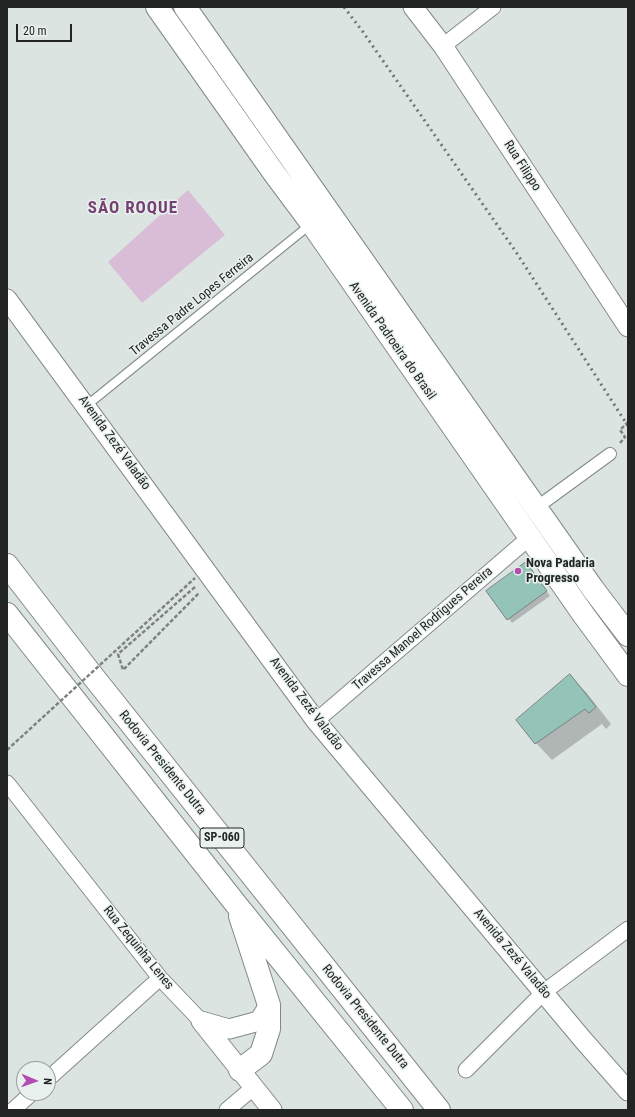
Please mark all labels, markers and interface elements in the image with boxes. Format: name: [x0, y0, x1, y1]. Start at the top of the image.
scale bar: [18, 16, 74, 42]
text: 20 m: [23, 24, 47, 38]
street label: Rua Filippo: [500, 138, 544, 194]
district label: SÃO ROQUE: [88, 199, 178, 219]
street label: Travessa Padre Lopes Ferreira: [127, 250, 257, 360]
street label: Avenida Padroeira do Brasil: [345, 279, 439, 403]
street label: Avenida Zezé Valadão: [75, 393, 153, 493]
place label: Nova Padaria Progresso: [526, 556, 595, 587]
street label: Travessa Manoel Rodrigues Pereira: [350, 564, 496, 694]
marker: Nova Padaria Progresso: [513, 566, 523, 576]
street label: Avenida Zezé Valadão: [266, 654, 346, 754]
street label: Rodovia Presidente Dutra: [115, 708, 209, 818]
road number: SP-060: [200, 828, 244, 848]
street label: Rua Zequinha Lenes: [99, 903, 177, 993]
street label: Avenida Zezé Valadão: [470, 906, 554, 1002]
street label: Rodovia Presidente Dutra: [318, 962, 412, 1072]
north arrow: [16, 1061, 56, 1101]
text: N: [41, 1078, 54, 1085]

